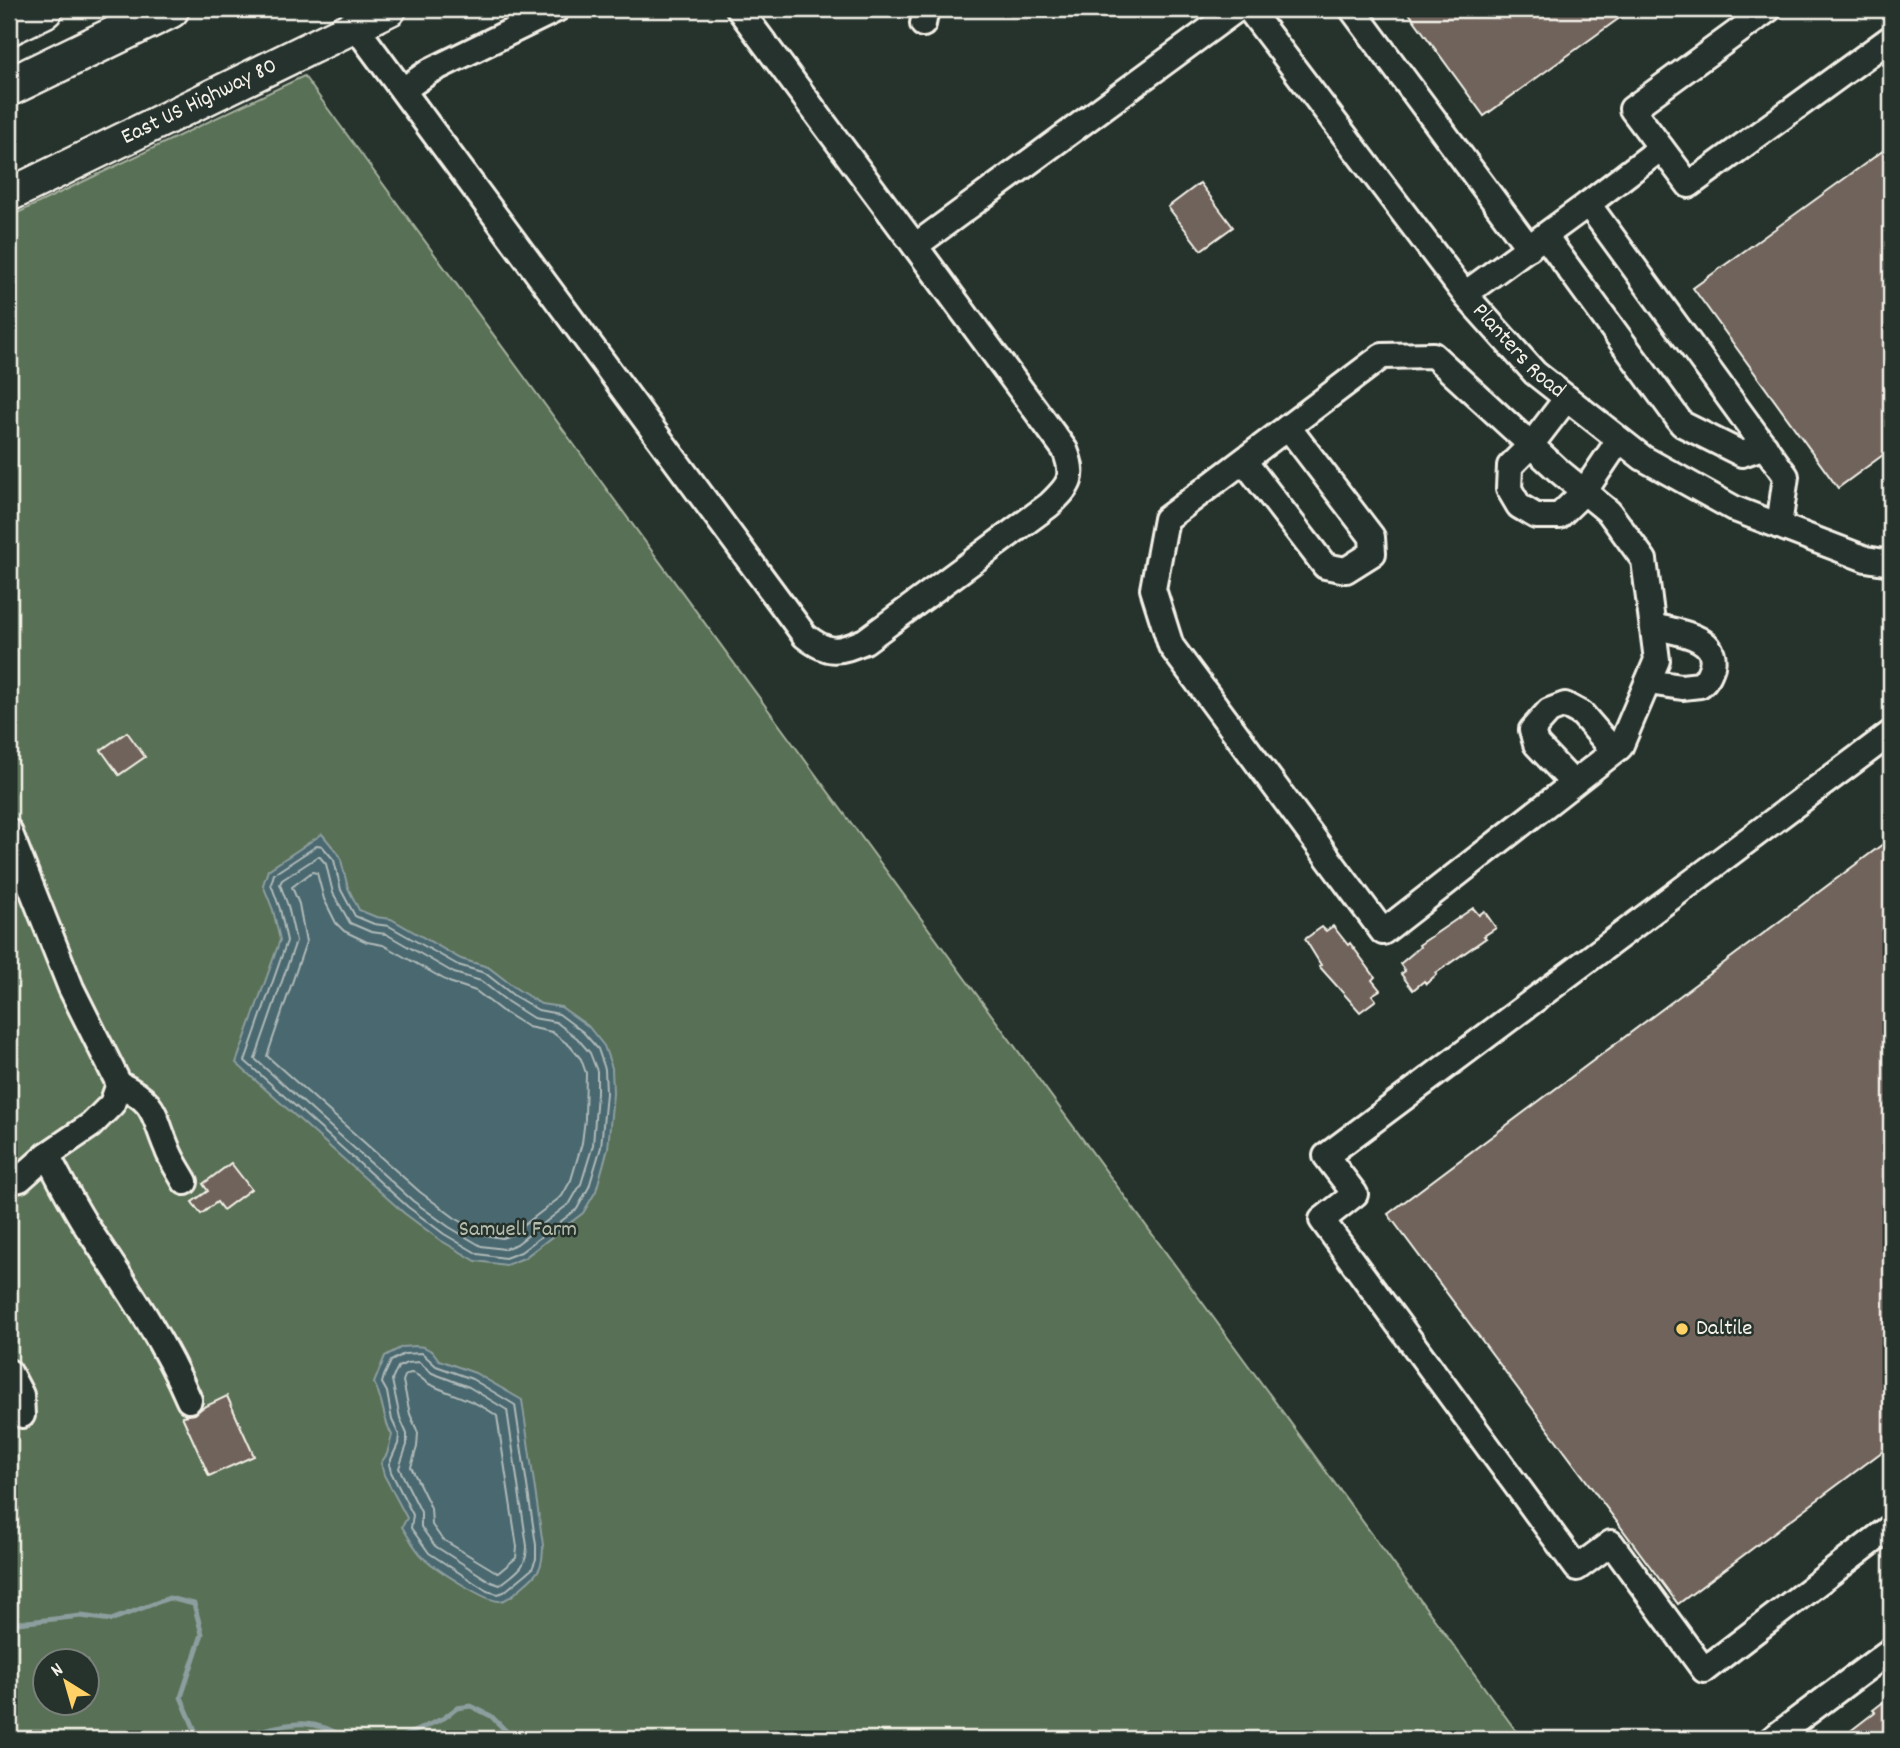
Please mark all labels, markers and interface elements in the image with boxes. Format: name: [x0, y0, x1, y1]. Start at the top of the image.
street label: East US Highway 80: [116, 50, 283, 154]
street label: Planters Road: [1464, 296, 1572, 407]
park label: Samuell Farm: [459, 1214, 577, 1247]
place label: Daltile: [1696, 1313, 1752, 1346]
marker: Daltile: [1674, 1321, 1690, 1337]
north arrow: [32, 1646, 102, 1716]
text: N: [46, 1658, 70, 1685]

